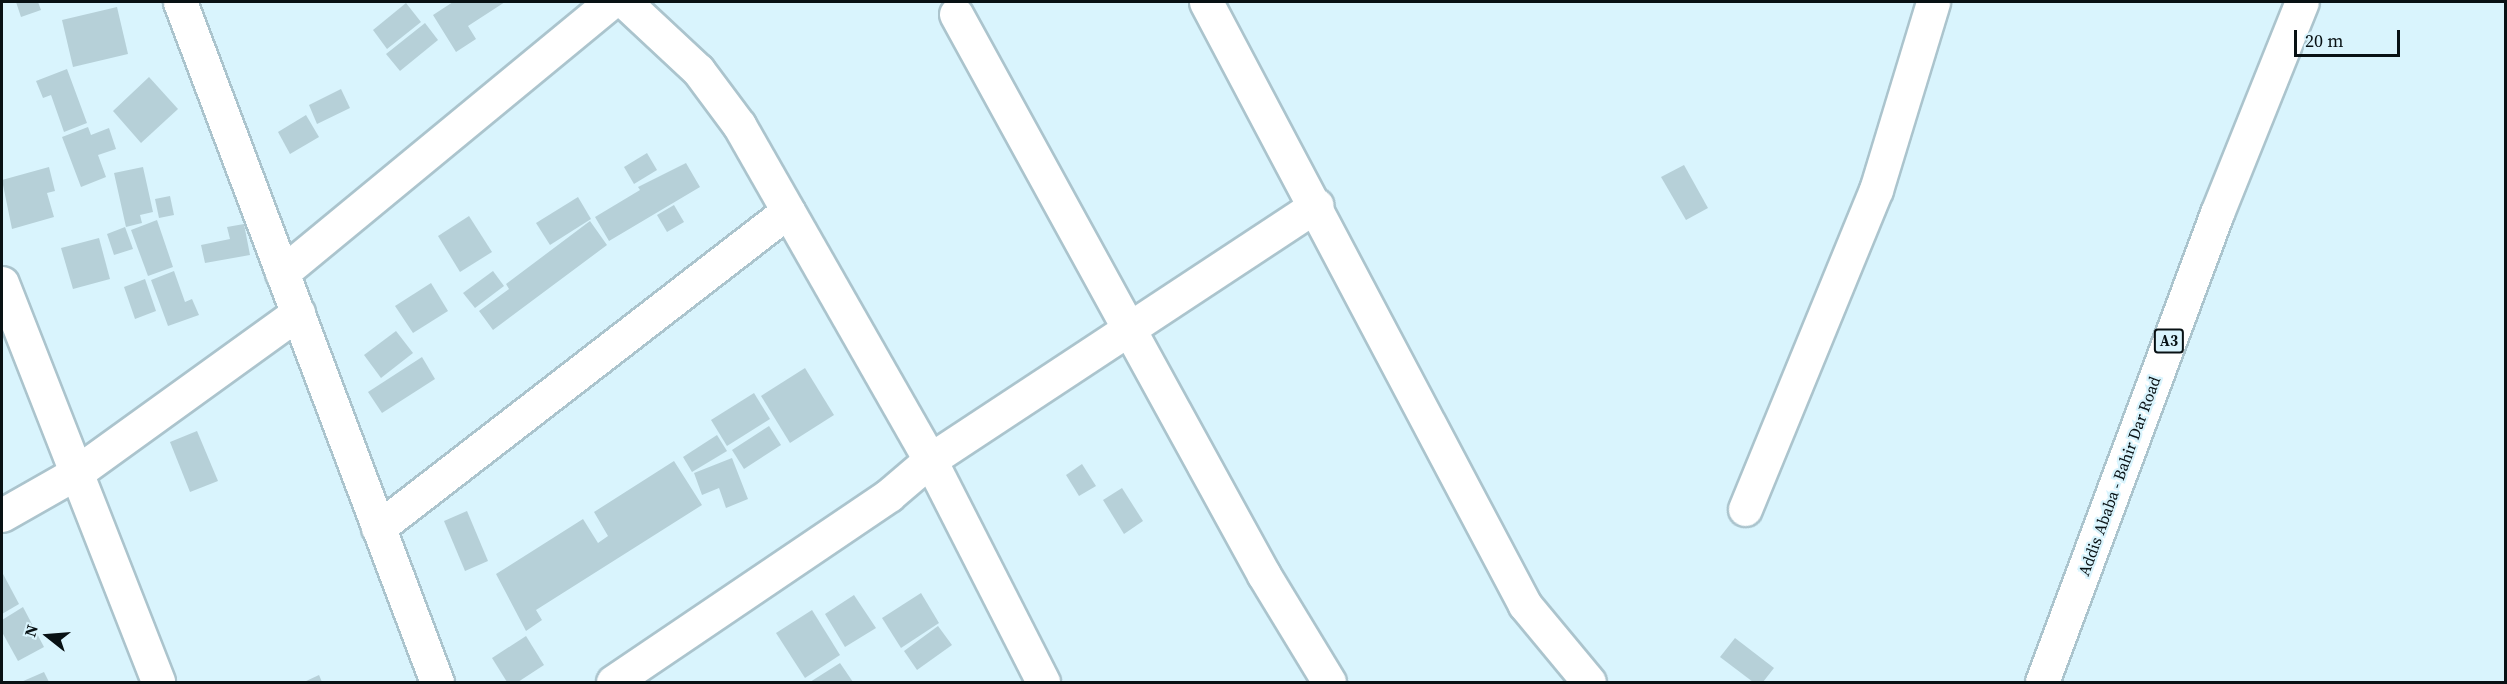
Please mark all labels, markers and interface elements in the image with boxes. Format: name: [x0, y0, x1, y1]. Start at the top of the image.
scale bar: [2297, 18, 2404, 56]
text: 20 m: [2305, 28, 2343, 53]
road number: A3: [2152, 329, 2186, 353]
street label: Addis Ababa - Bahir Dar Road: [2074, 374, 2164, 578]
north arrow: [18, 606, 78, 666]
text: N: [19, 622, 43, 640]

